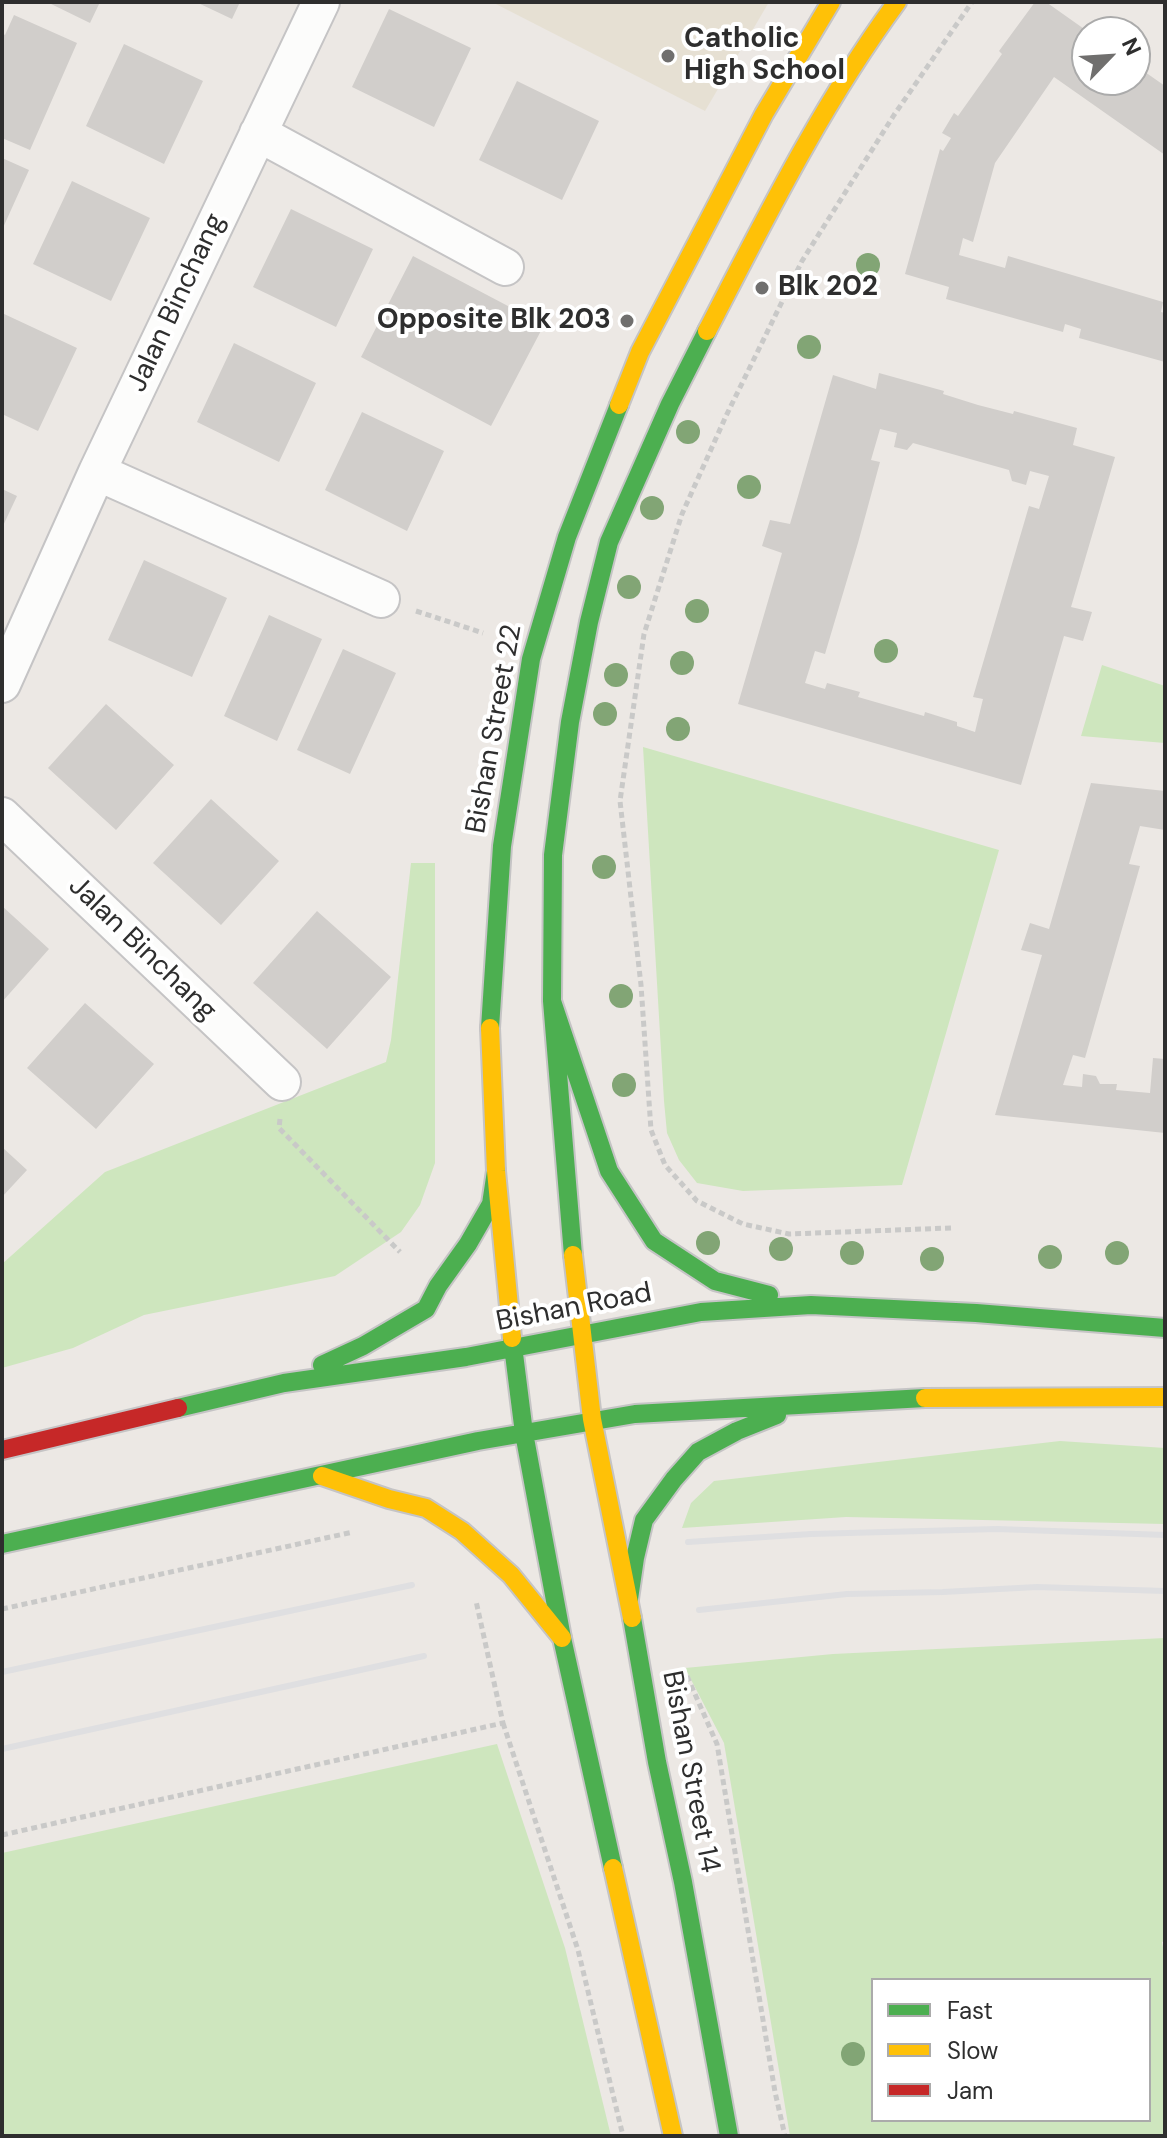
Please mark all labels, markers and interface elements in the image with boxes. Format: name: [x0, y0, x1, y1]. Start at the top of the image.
north arrow: [1071, 16, 1151, 96]
place label: Catholic High School: [684, 23, 845, 89]
text: N: [1115, 33, 1148, 60]
marker: Catholic High School: [659, 47, 677, 65]
street label: Jalan Binchang: [121, 208, 233, 398]
place label: Blk 202: [778, 271, 878, 305]
marker: Blk 202: [753, 279, 771, 297]
place label: Opposite Blk 203: [377, 304, 611, 338]
marker: Opposite Blk 203: [618, 312, 636, 330]
street label: Bishan Street 22: [460, 622, 530, 836]
street label: Jalan Binchang: [61, 870, 223, 1028]
street label: Bishan Road: [493, 1276, 655, 1340]
street label: Bishan Street 14: [654, 1668, 726, 1876]
legend: [871, 1978, 1151, 2122]
text: Fast: [947, 1995, 993, 2026]
text: Slow: [947, 2035, 998, 2066]
text: Jam: [947, 2075, 993, 2106]

